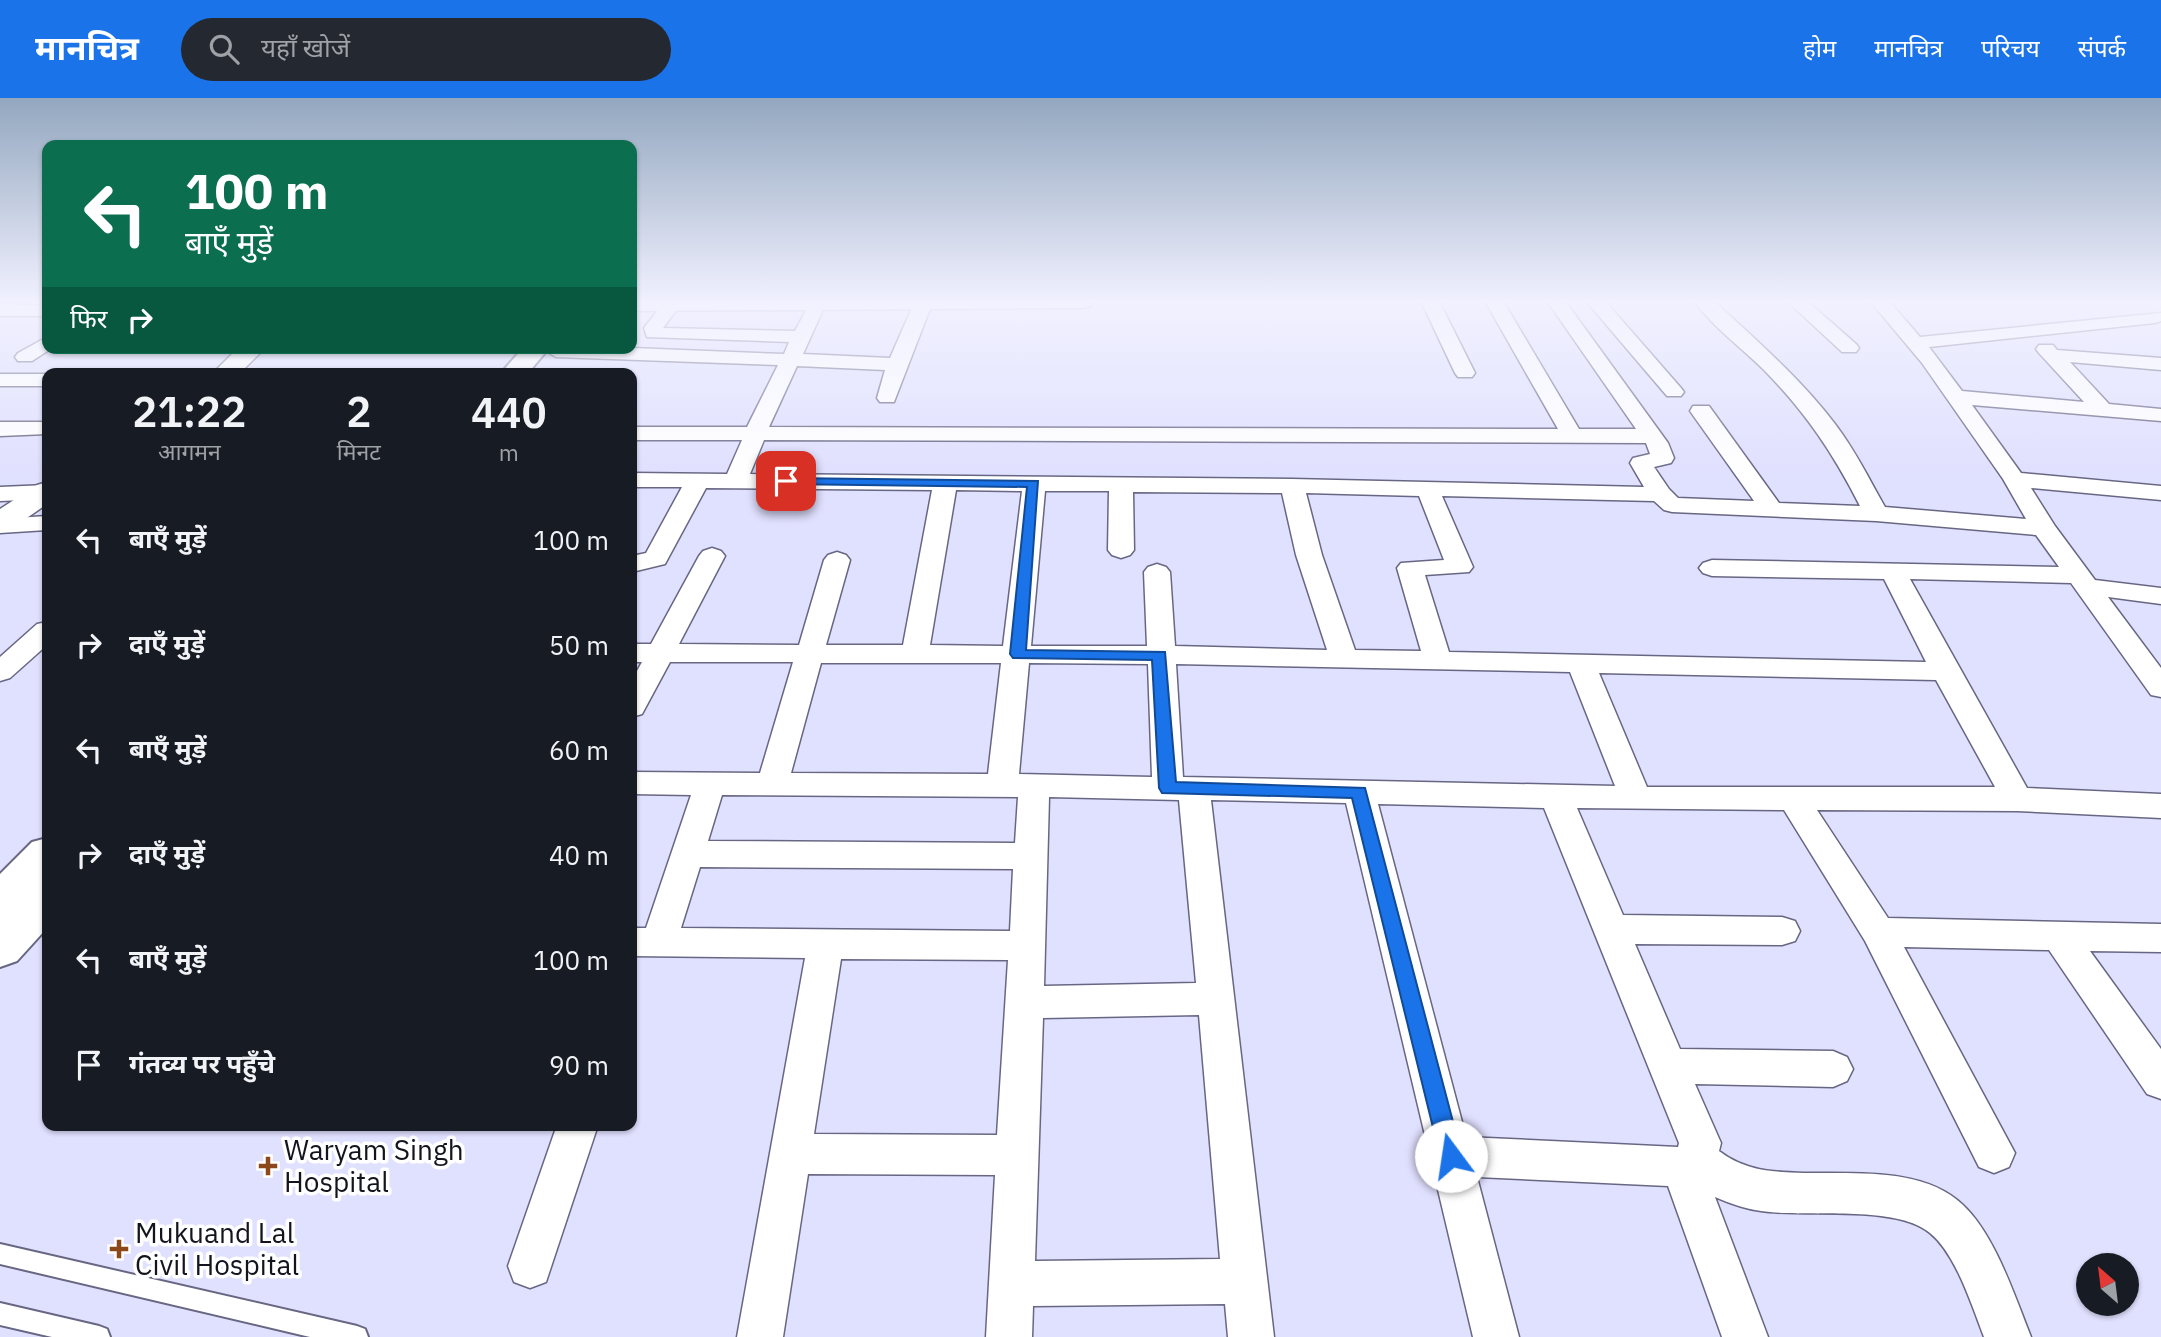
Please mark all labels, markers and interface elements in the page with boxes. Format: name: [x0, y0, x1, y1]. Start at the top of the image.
search box: [181, 18, 671, 81]
text: मानचित्र: [35, 26, 139, 69]
icon: search: [205, 30, 243, 68]
text: यहाँ खोजें: [261, 30, 350, 64]
text: होम: [1803, 32, 1836, 64]
text: मानचित्र: [1874, 32, 1943, 64]
text: परिचय: [1981, 32, 2040, 64]
text: संपर्क: [2078, 32, 2126, 64]
text: 100 m: [185, 159, 329, 222]
icon: left: [70, 168, 161, 259]
text: बाएँ मुड़ें: [185, 221, 273, 263]
text: फिर: [70, 301, 107, 335]
icon: right: [121, 301, 159, 339]
text: 21:22: [132, 384, 246, 439]
text: 2: [346, 384, 371, 439]
text: 440: [471, 385, 547, 440]
text: आगमन: [158, 436, 221, 466]
text: मिनट: [337, 436, 381, 466]
text: m: [499, 437, 519, 467]
pin: [756, 451, 816, 511]
icon: arrive: [767, 462, 805, 500]
icon: left: [70, 521, 108, 559]
text: बाएँ मुड़ें: [129, 521, 206, 555]
text: 100 m: [533, 523, 609, 557]
icon: right: [70, 626, 108, 664]
text: दाएँ मुड़ें: [129, 626, 205, 660]
text: 50 m: [549, 628, 609, 662]
icon: left: [70, 731, 108, 769]
text: बाएँ मुड़ें: [129, 731, 206, 765]
text: 60 m: [549, 733, 609, 767]
icon: right: [70, 836, 108, 874]
text: दाएँ मुड़ें: [129, 836, 205, 870]
text: 40 m: [549, 838, 609, 872]
icon: left: [70, 941, 108, 979]
text: बाएँ मुड़ें: [129, 941, 206, 975]
text: 100 m: [533, 943, 609, 977]
icon: arrive: [70, 1046, 108, 1084]
text: गंतव्य पर पहुँचे: [129, 1046, 275, 1080]
text: 90 m: [549, 1048, 609, 1082]
position arrow: [1414, 1119, 1488, 1193]
place label: Waryam Singh Hospital: [284, 1131, 464, 1200]
marker: Waryam Singh Hospital: [258, 1156, 278, 1176]
place label: Mukuand Lal Civil Hospital: [135, 1214, 299, 1283]
marker: Mukuand Lal Civil Hospital: [109, 1239, 129, 1259]
north arrow: [2076, 1253, 2138, 1316]
map controls: [2076, 1253, 2139, 1316]

